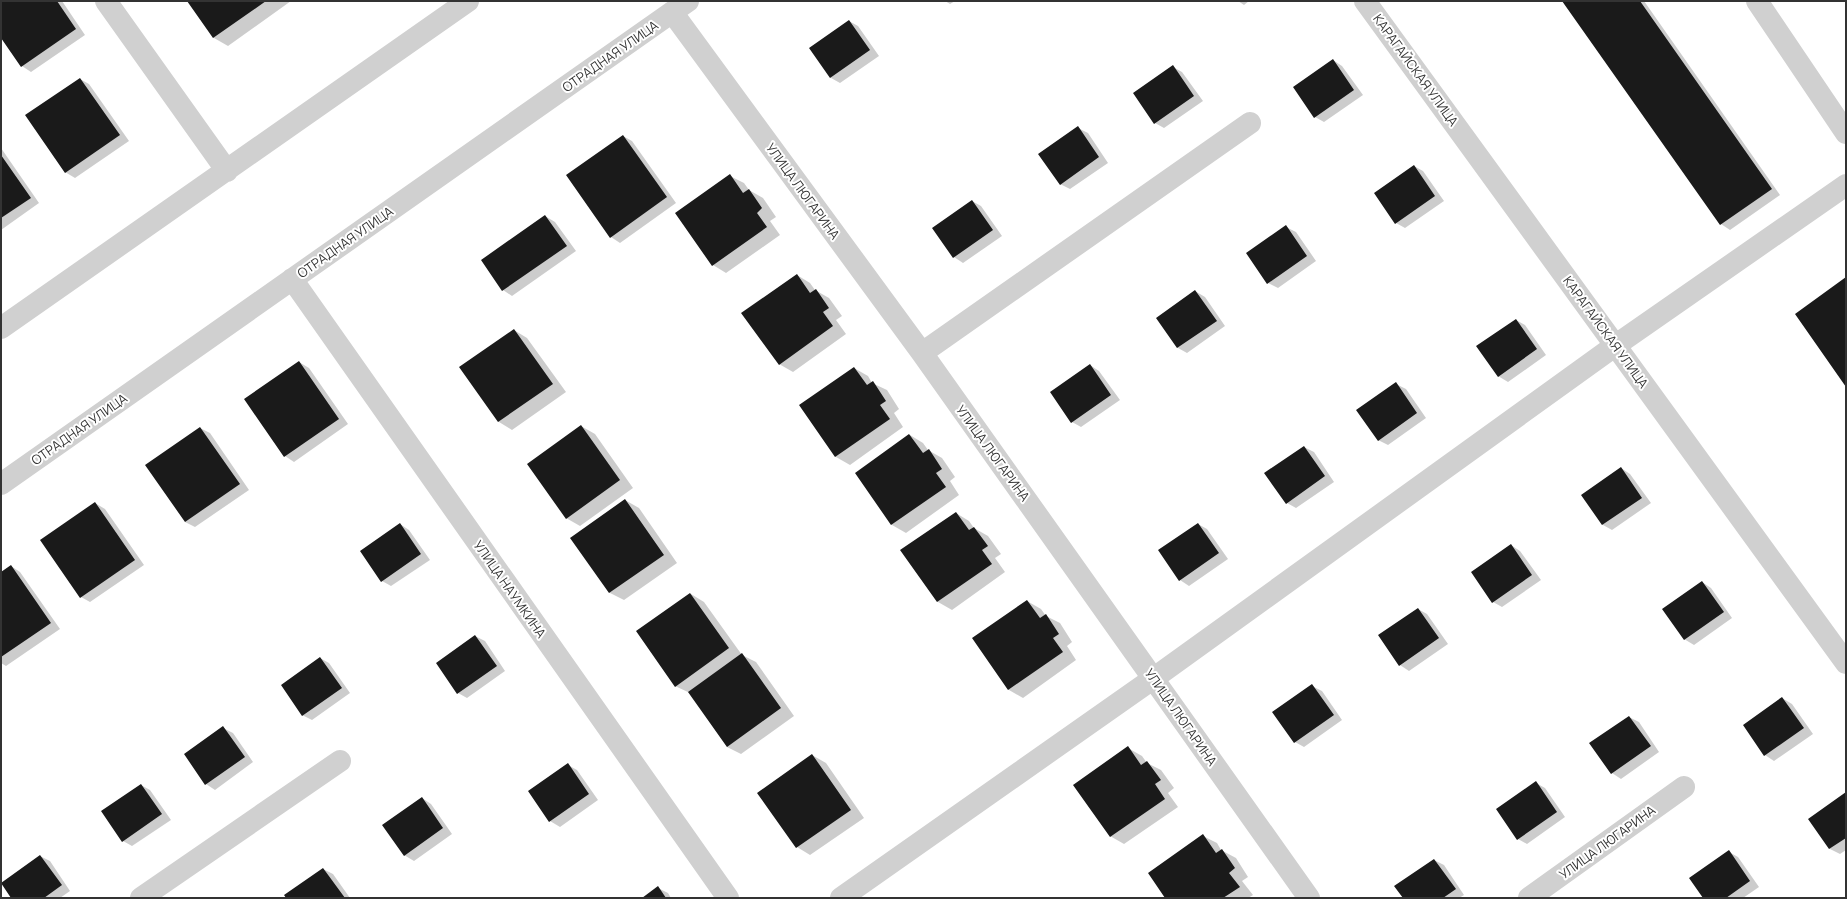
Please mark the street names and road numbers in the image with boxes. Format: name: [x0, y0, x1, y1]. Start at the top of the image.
street label: КАРАГАЙСКАЯ УЛИЦА: [1369, 10, 1463, 130]
street label: ОТРАДНАЯ УЛИЦА: [558, 16, 662, 96]
street label: УЛИЦА ЛЮГАРИНА: [762, 139, 844, 243]
street label: ОТРАДНАЯ УЛИЦА: [293, 202, 397, 282]
street label: КАРАГАЙСКАЯ УЛИЦА: [1559, 272, 1653, 392]
street label: ОТРАДНАЯ УЛИЦА: [27, 389, 131, 469]
street label: УЛИЦА ЛЮГАРИНА: [952, 401, 1034, 505]
street label: УЛИЦА НАУМКИНА: [470, 537, 550, 641]
street label: УЛИЦА ЛЮГАРИНА: [1141, 665, 1221, 769]
street label: УЛИЦА ЛЮГАРИНА: [1555, 801, 1659, 883]

